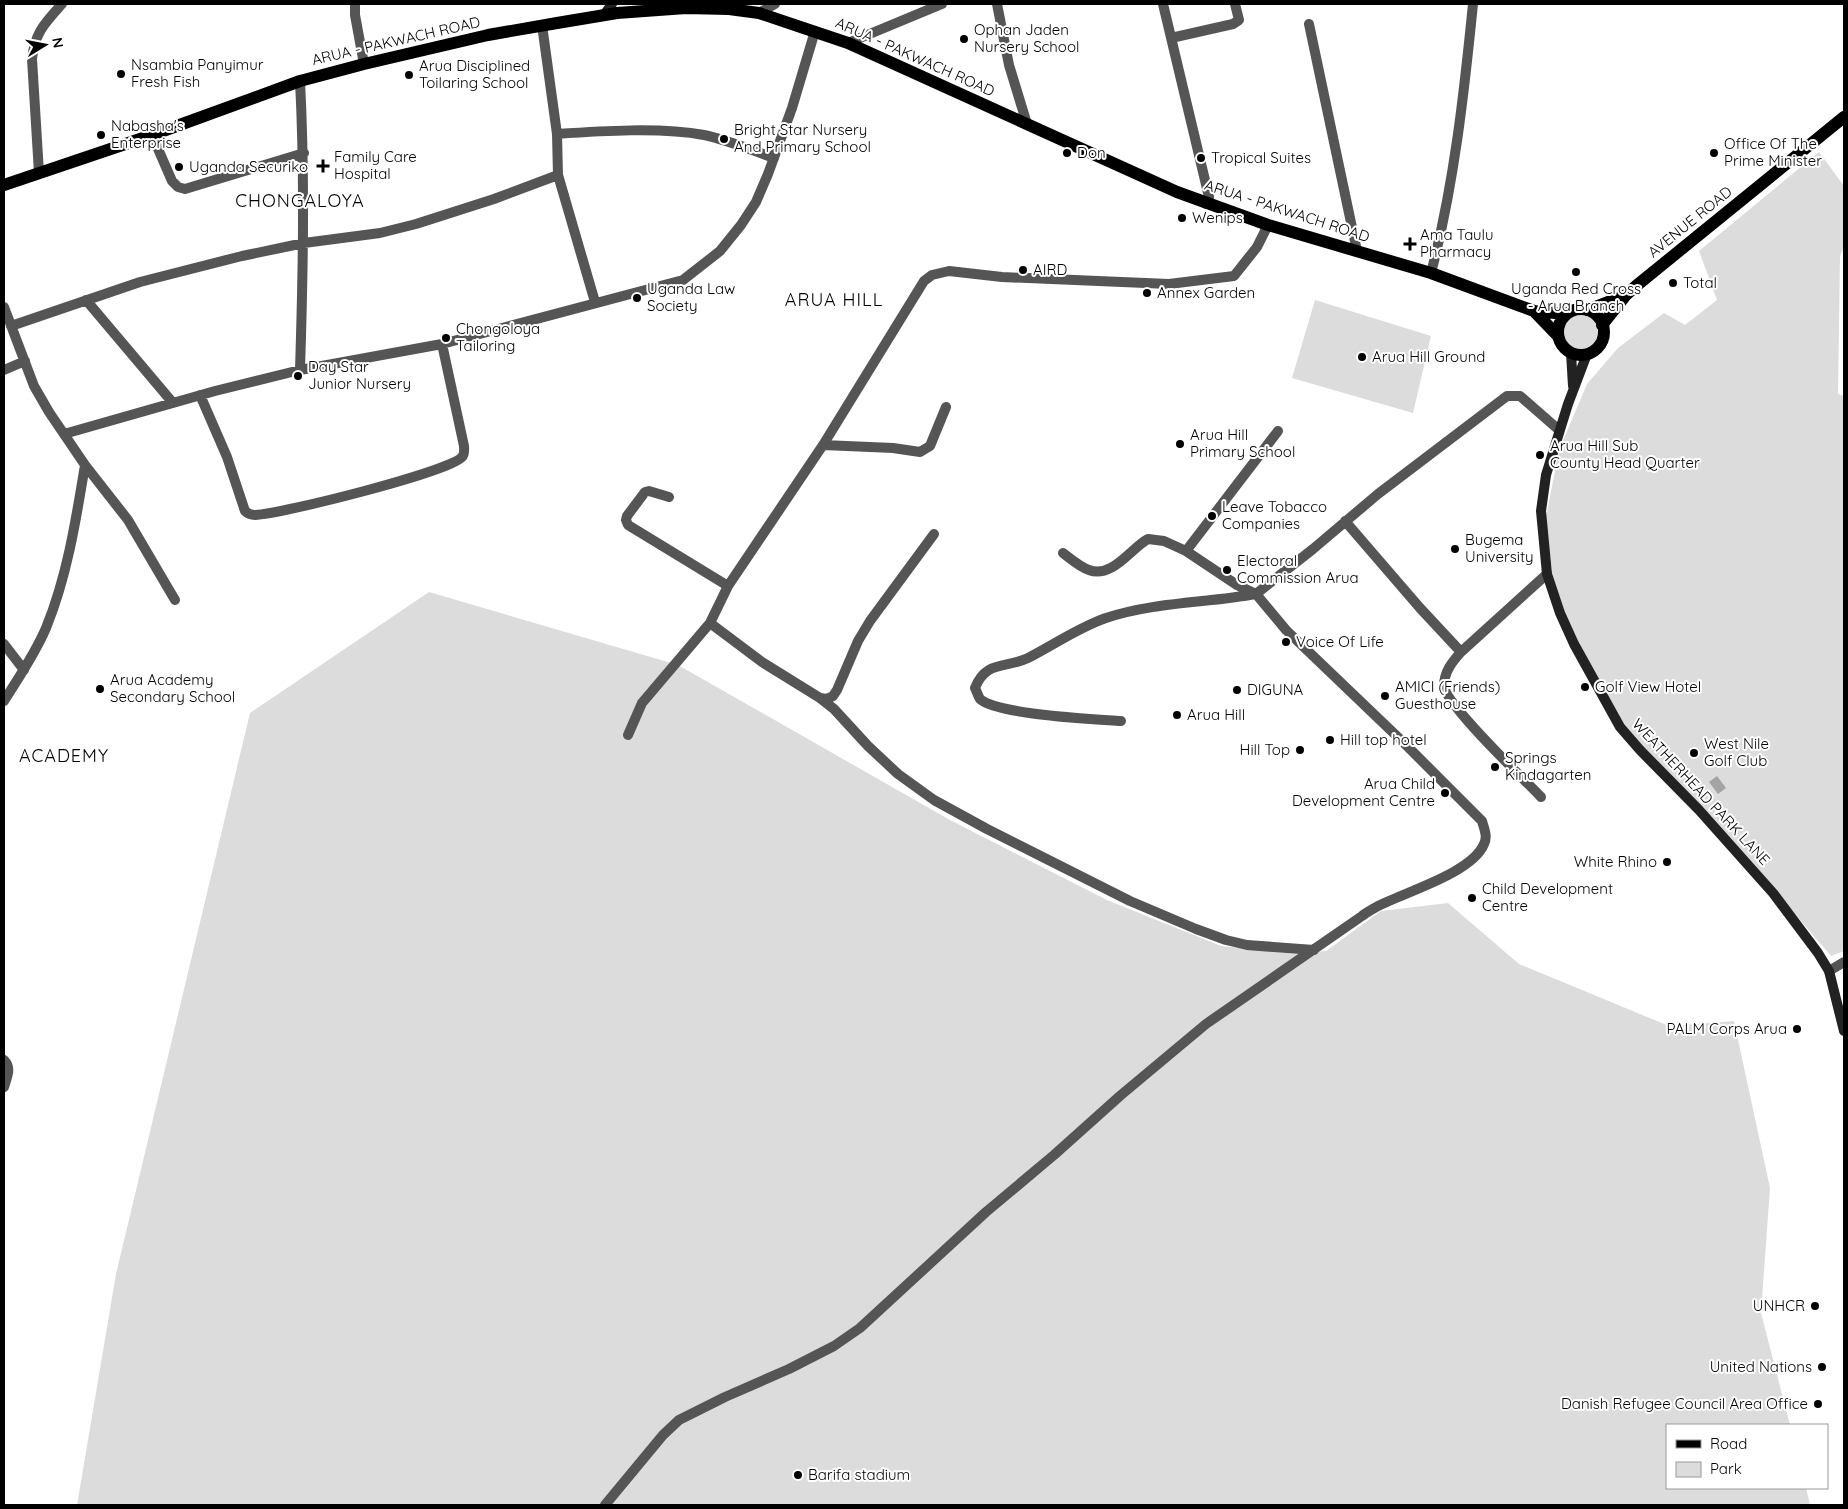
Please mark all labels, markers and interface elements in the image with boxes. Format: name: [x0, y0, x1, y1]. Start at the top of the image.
street label: ARUA - PAKWACH ROAD: [310, 12, 482, 69]
street label: ARUA - PAKWACH ROAD: [833, 13, 998, 100]
north arrow: [20, 20, 70, 70]
place label: Ophan Jaden Nursery School: [974, 20, 1079, 56]
marker: Ophan Jaden Nursery School: [958, 33, 970, 45]
text: N: [48, 36, 68, 49]
place label: Nsambia Panyimur Fresh Fish: [131, 55, 264, 91]
place label: Arua Disciplined Toilaring School: [419, 56, 530, 92]
marker: Nsambia Panyimur Fresh Fish: [115, 68, 127, 80]
marker: Arua Disciplined Toilaring School: [403, 69, 415, 81]
place label: Nabasha's Enterprise: [111, 116, 184, 152]
place label: Bright Star Nursery And Primary School: [734, 120, 871, 156]
marker: Nabasha's Enterprise: [95, 129, 107, 141]
marker: Bright Star Nursery And Primary School: [718, 133, 730, 145]
place label: Office Of The Prime Minister: [1724, 134, 1822, 170]
place label: Don: [1077, 143, 1106, 162]
place label: Family Care Hospital: [334, 147, 417, 183]
marker: Don: [1061, 147, 1073, 159]
marker: Office Of The Prime Minister: [1708, 147, 1720, 159]
place label: Tropical Suites: [1211, 148, 1311, 167]
marker: Tropical Suites: [1195, 152, 1207, 164]
place label: Uganda Securiko: [189, 157, 308, 176]
marker: Family Care Hospital: [316, 159, 330, 173]
marker: Uganda Securiko: [173, 161, 185, 173]
street label: ARUA - PAKWACH ROAD: [1202, 175, 1372, 246]
street label: AVENUE ROAD: [1644, 182, 1736, 261]
district label: CHONGALOYA: [235, 189, 365, 212]
place label: Wenips: [1192, 208, 1243, 227]
marker: Wenips: [1176, 212, 1188, 224]
place label: Ama Taulu Pharmacy: [1420, 225, 1494, 261]
marker: Ama Taulu Pharmacy: [1404, 238, 1416, 250]
place label: AIRD: [1033, 260, 1068, 279]
marker: AIRD: [1017, 264, 1029, 276]
marker: Uganda Red Cross - Arua Branch: [1570, 266, 1582, 278]
place label: Total: [1683, 273, 1717, 292]
marker: Total: [1667, 277, 1679, 289]
place label: Uganda Law Society: [647, 279, 735, 315]
place label: Uganda Red Cross - Arua Branch: [1511, 279, 1641, 315]
place label: Annex Garden: [1157, 283, 1255, 302]
marker: Annex Garden: [1141, 287, 1153, 299]
district label: ARUA HILL: [785, 288, 883, 311]
marker: Uganda Law Society: [631, 292, 643, 304]
place label: Chongoloya Tailoring: [456, 319, 540, 355]
marker: Chongoloya Tailoring: [440, 332, 452, 344]
place label: Arua Hill Ground: [1372, 347, 1485, 366]
marker: Arua Hill Ground: [1356, 351, 1368, 363]
place label: Day Star Junior Nursery: [308, 357, 411, 393]
marker: Day Star Junior Nursery: [292, 370, 304, 382]
place label: Arua Hill Primary School: [1190, 425, 1295, 461]
place label: Arua Hill Sub County Head Quarter: [1550, 436, 1700, 472]
marker: Arua Hill Primary School: [1174, 438, 1186, 450]
marker: Arua Hill Sub County Head Quarter: [1534, 449, 1546, 461]
place label: Leave Tobacco Companies: [1222, 497, 1327, 533]
marker: Leave Tobacco Companies: [1206, 510, 1218, 522]
place label: Bugema University: [1465, 530, 1534, 566]
marker: Bugema University: [1449, 543, 1461, 555]
place label: Electoral Commission Arua: [1237, 551, 1359, 587]
marker: Electoral Commission Arua: [1221, 564, 1233, 576]
place label: Voice Of Life: [1296, 632, 1384, 651]
marker: Voice Of Life: [1280, 636, 1292, 648]
place label: Arua Academy Secondary School: [110, 670, 235, 706]
place label: AMICI (Friends) Guesthouse: [1395, 677, 1500, 713]
place label: Golf View Hotel: [1595, 677, 1701, 696]
place label: DIGUNA: [1247, 680, 1304, 699]
marker: Golf View Hotel: [1579, 681, 1591, 693]
marker: Arua Academy Secondary School: [94, 683, 106, 695]
marker: DIGUNA: [1231, 684, 1243, 696]
marker: AMICI (Friends) Guesthouse: [1379, 690, 1391, 702]
place label: Arua Hill: [1187, 705, 1245, 724]
marker: Arua Hill: [1171, 709, 1183, 721]
street label: WEATHERHEAD PARK LANE: [1628, 714, 1774, 869]
place label: Hill top hotel: [1340, 730, 1427, 749]
marker: Hill top hotel: [1324, 734, 1336, 746]
place label: West Nile Golf Club: [1704, 734, 1769, 770]
place label: Hill Top: [1240, 740, 1290, 759]
district label: ACADEMY: [19, 744, 109, 767]
marker: Hill Top: [1294, 744, 1306, 756]
marker: West Nile Golf Club: [1688, 747, 1700, 759]
place label: Springs Kindagarten: [1505, 748, 1592, 784]
marker: Springs Kindagarten: [1489, 761, 1501, 773]
place label: Arua Child Development Centre: [1292, 774, 1435, 810]
marker: Arua Child Development Centre: [1439, 787, 1451, 799]
place label: White Rhino: [1574, 852, 1657, 871]
marker: White Rhino: [1661, 856, 1673, 868]
place label: Child Development Centre: [1482, 879, 1613, 915]
marker: Child Development Centre: [1466, 892, 1478, 904]
place label: PALM Corps Arua: [1667, 1019, 1787, 1038]
marker: PALM Corps Arua: [1791, 1023, 1803, 1035]
place label: UNHCR: [1753, 1296, 1805, 1315]
marker: UNHCR: [1809, 1300, 1821, 1312]
place label: United Nations: [1710, 1357, 1812, 1376]
marker: United Nations: [1816, 1361, 1828, 1373]
place label: Danish Refugee Council Area Office: [1561, 1394, 1808, 1413]
marker: Danish Refugee Council Area Office: [1812, 1398, 1824, 1410]
legend: [1666, 1424, 1828, 1489]
text: Road: [1710, 1434, 1747, 1453]
text: Park: [1710, 1459, 1742, 1478]
place label: Barifa stadium: [808, 1465, 910, 1484]
marker: Barifa stadium: [792, 1469, 804, 1481]

